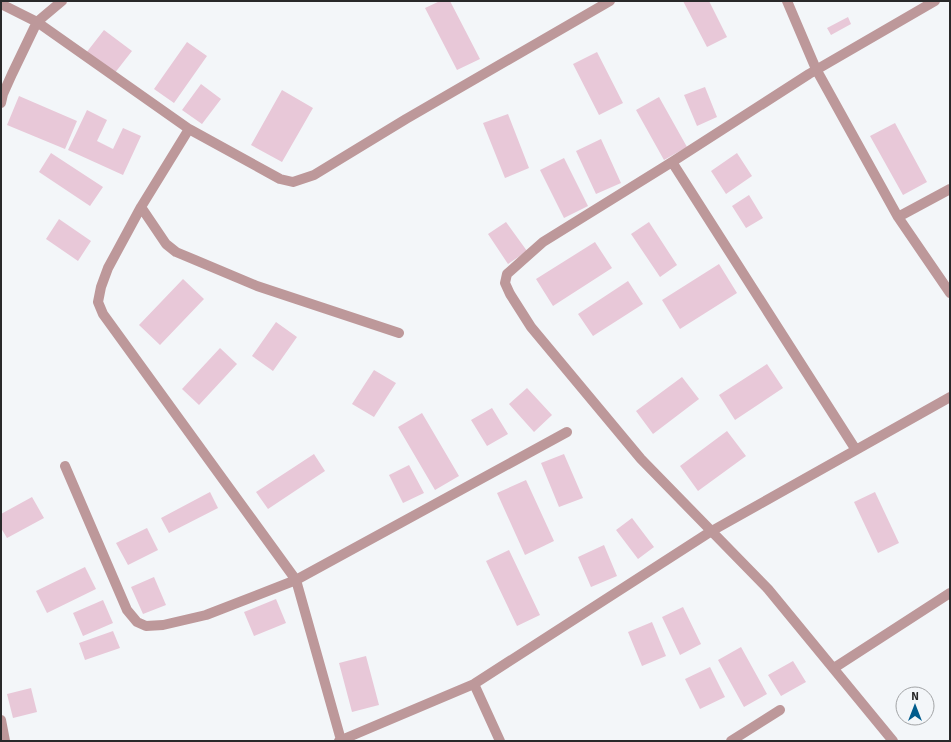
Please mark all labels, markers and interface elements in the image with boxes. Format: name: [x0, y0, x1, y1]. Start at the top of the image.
north arrow: [895, 686, 935, 726]
text: N: [911, 690, 919, 703]

